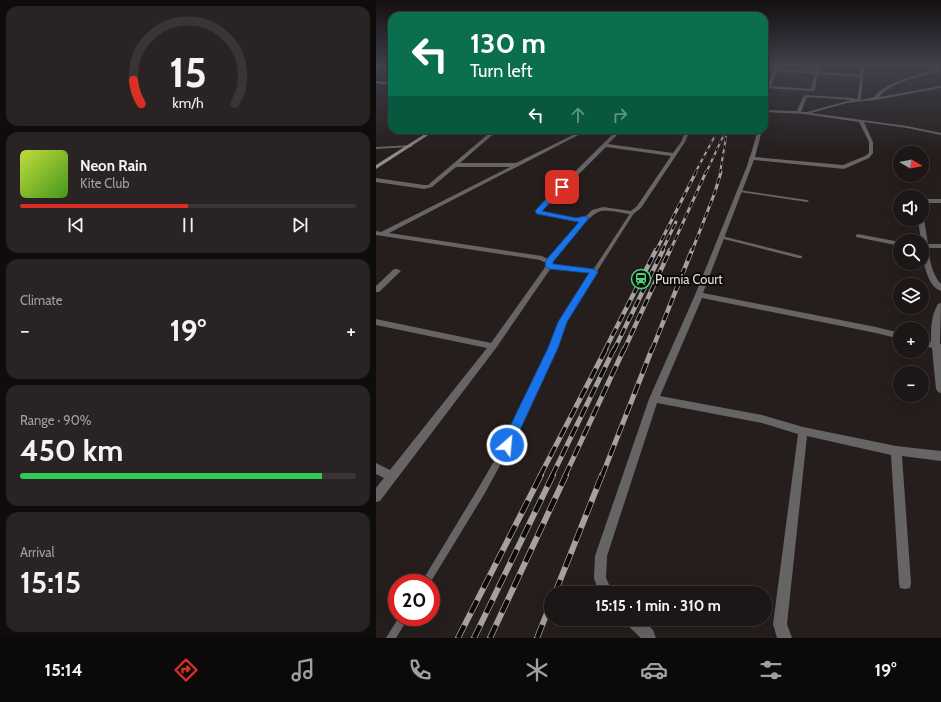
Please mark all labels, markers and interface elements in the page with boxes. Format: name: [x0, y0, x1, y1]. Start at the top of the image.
text: 130 m: [470, 26, 546, 60]
icon: left: [404, 28, 456, 80]
text: 15: [169, 47, 207, 97]
text: Turn left: [470, 60, 533, 82]
text: km/h: [172, 94, 204, 112]
icon: left: [525, 104, 547, 126]
icon: ahead: [567, 104, 589, 126]
icon: right: [609, 104, 631, 126]
north arrow: [893, 146, 929, 182]
map controls: [893, 146, 929, 402]
text: Neon Rain: [80, 157, 147, 175]
pin: [545, 170, 579, 204]
text: Kite Club: [80, 175, 129, 191]
icon: arrive: [551, 176, 573, 198]
button: sound: [893, 190, 929, 226]
icon: previous: [65, 214, 87, 236]
icon: pause: [177, 214, 199, 236]
icon: next: [289, 214, 311, 236]
button: search: [893, 234, 929, 270]
station icon: Purnia Court: [630, 268, 652, 290]
place label: Purnia Court: [655, 271, 723, 287]
button: layers: [893, 278, 929, 314]
text: Climate: [20, 292, 62, 308]
text: 19°: [170, 312, 206, 349]
text: −: [20, 317, 30, 344]
text: +: [346, 317, 356, 344]
button: +: [893, 322, 929, 358]
button: −: [893, 366, 929, 402]
text: Range · 90%: [20, 412, 92, 428]
position arrow: [486, 424, 528, 466]
text: 450 km: [20, 432, 123, 469]
text: Arrival: [20, 544, 55, 560]
text: 15:15: [20, 564, 81, 601]
speed limit sign: 20: [388, 574, 440, 626]
text: 15:15 · 1 min · 310 m: [595, 597, 721, 615]
icon: directions: [172, 656, 200, 684]
icon: music: [289, 656, 317, 684]
icon: phone: [406, 656, 434, 684]
icon: climate: [523, 656, 551, 684]
icon: car: [640, 656, 668, 684]
icon: filters: [757, 656, 785, 684]
text: 15:14: [45, 659, 83, 681]
text: 19°: [874, 659, 896, 681]

